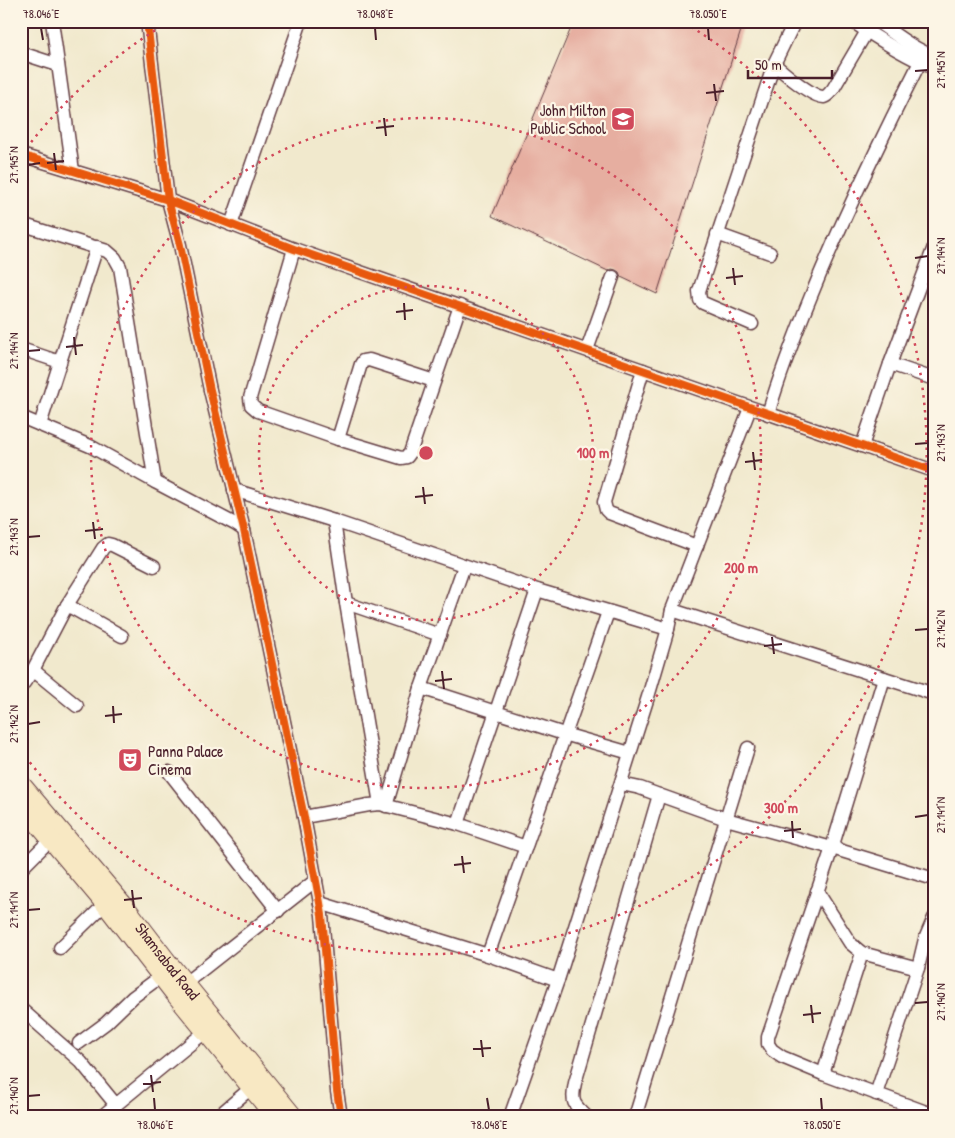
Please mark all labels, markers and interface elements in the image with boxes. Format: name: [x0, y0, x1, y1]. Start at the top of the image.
text: 78.046°E: [23, 5, 60, 22]
text: 78.048°E: [357, 5, 394, 22]
text: 78.050°E: [689, 5, 728, 22]
scale bar: [748, 48, 831, 80]
text: 27.145°N: [932, 51, 949, 89]
text: 50 m: [755, 54, 782, 75]
place label: John Milton Public School: [530, 99, 607, 139]
school or university icon: John Milton Public School: [610, 106, 636, 132]
text: 27.145°N: [5, 146, 22, 184]
text: 27.144°N: [932, 238, 949, 274]
text: 27.144°N: [5, 333, 22, 369]
text: 27.143°N: [932, 424, 949, 462]
text: 100 m: [577, 442, 609, 463]
centre of rings: [417, 444, 435, 462]
text: 27.143°N: [5, 518, 22, 556]
text: 200 m: [724, 557, 758, 578]
text: 27.142°N: [932, 610, 949, 648]
text: 27.142°N: [5, 705, 22, 743]
place label: Panna Palace Cinema: [148, 740, 224, 780]
theatre icon: Panna Palace Cinema: [117, 747, 143, 773]
text: 300 m: [764, 797, 798, 818]
text: 27.141°N: [932, 797, 949, 833]
text: 27.141°N: [5, 892, 22, 928]
street label: Shamsabad Road: [130, 918, 205, 1004]
text: 27.140°N: [932, 983, 949, 1021]
text: 27.140°N: [5, 1077, 22, 1115]
text: 78.046°E: [137, 1116, 174, 1133]
text: 78.048°E: [471, 1116, 508, 1133]
text: 78.050°E: [803, 1116, 842, 1133]

